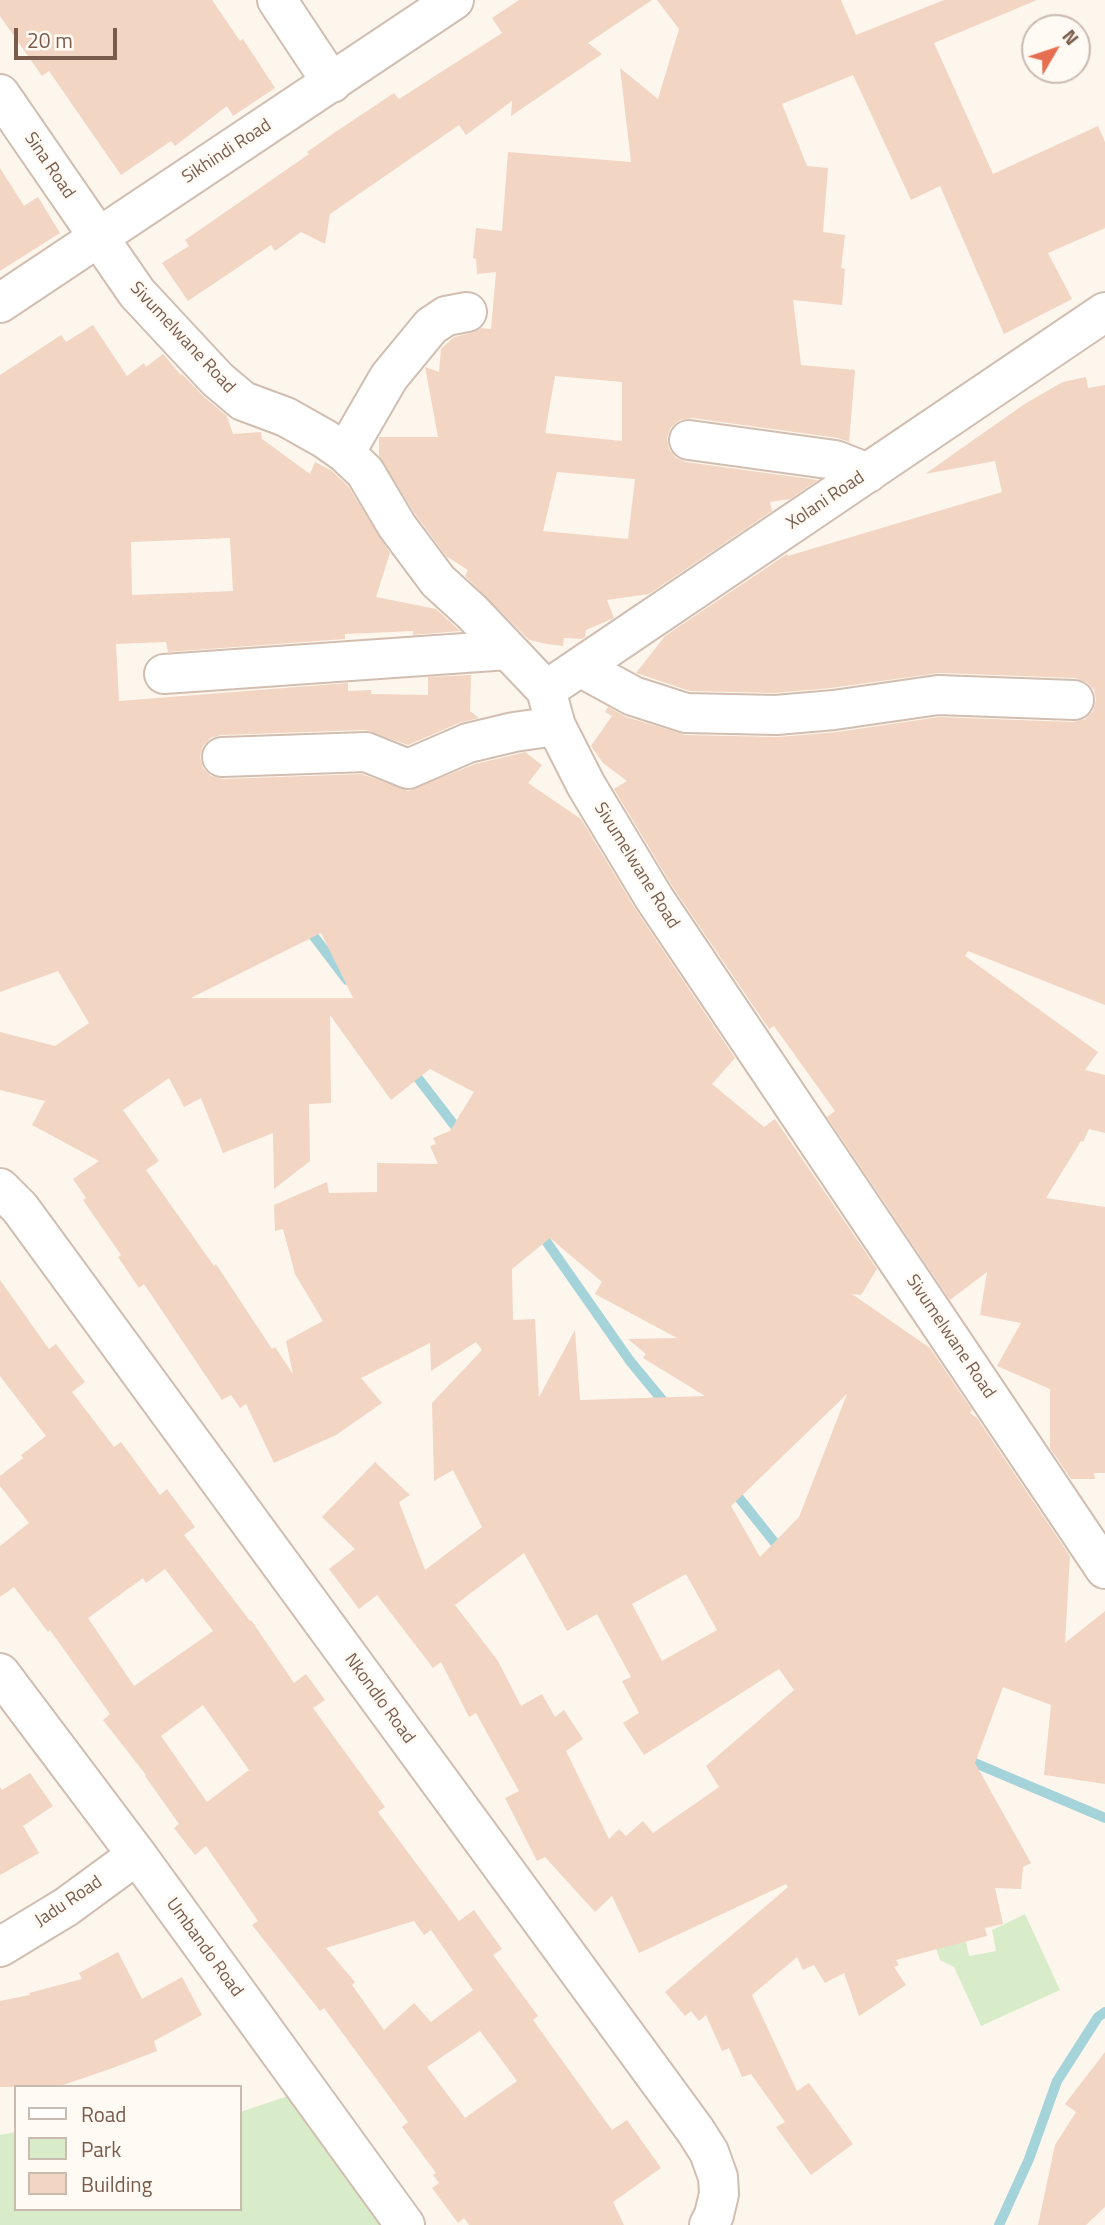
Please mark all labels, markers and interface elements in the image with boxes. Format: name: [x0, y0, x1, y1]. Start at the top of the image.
scale bar: [18, 14, 121, 58]
north arrow: [1021, 14, 1091, 84]
text: N: [1056, 22, 1087, 51]
text: 20 m: [27, 24, 73, 56]
street label: Sikhindi Road: [178, 115, 276, 189]
street label: Sina Road: [19, 129, 79, 203]
street label: Sivumelwane Road: [125, 278, 239, 398]
street label: Xolani Road: [783, 467, 869, 535]
street label: Sivumelwane Road: [589, 799, 683, 933]
street label: Sivumelwane Road: [901, 1271, 999, 1403]
street label: Nkondlo Road: [339, 1650, 419, 1748]
street label: Jadu Road: [31, 1872, 107, 1932]
street label: Umbando Road: [161, 1894, 247, 2002]
legend: [14, 2085, 242, 2211]
text: Road: [81, 2098, 126, 2130]
text: Park: [81, 2133, 121, 2165]
text: Building: [81, 2168, 152, 2200]

